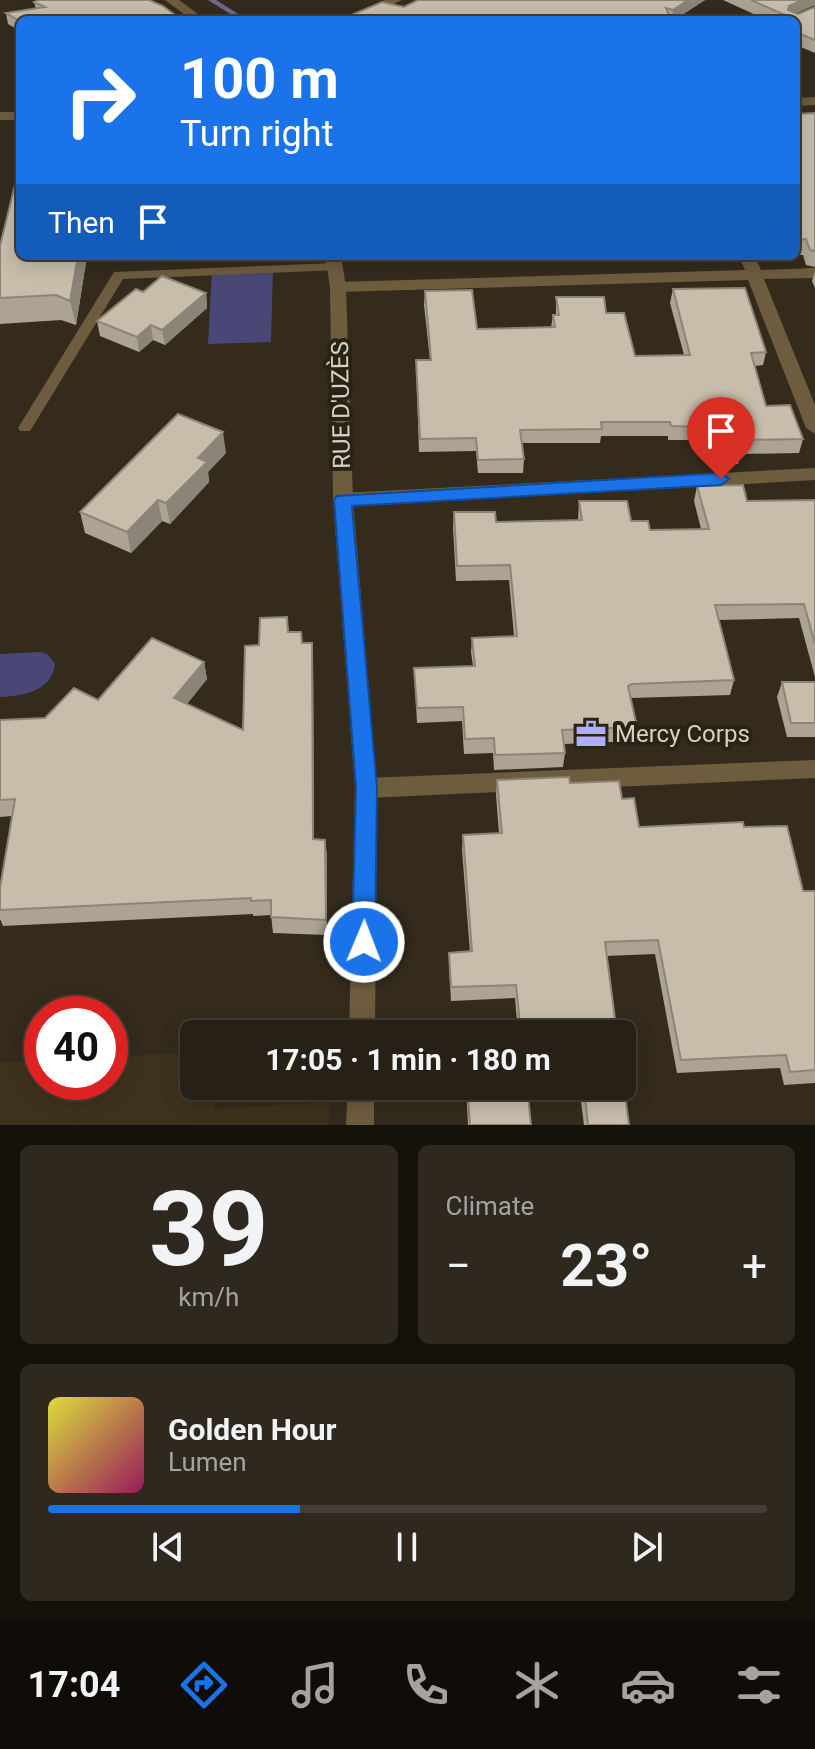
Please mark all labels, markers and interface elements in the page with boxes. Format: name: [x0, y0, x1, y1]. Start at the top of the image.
text: 100 m: [180, 46, 339, 112]
icon: right: [48, 48, 152, 152]
text: Turn right: [180, 113, 333, 155]
icon: arrive: [131, 200, 175, 244]
text: Then: [48, 205, 115, 240]
street label: RUE D'UZÈS: [326, 341, 356, 469]
pin: [687, 397, 755, 479]
icon: arrive: [699, 409, 743, 453]
office icon: Mercy Corps: [574, 717, 608, 751]
place label: Mercy Corps: [615, 720, 750, 748]
position arrow: [322, 900, 406, 984]
speed limit sign: 40: [24, 996, 128, 1100]
text: 17:05 · 1 min · 180 m: [265, 1042, 551, 1077]
text: 39: [149, 1169, 268, 1290]
text: Climate: [446, 1191, 534, 1221]
text: 23°: [560, 1230, 652, 1301]
text: −: [446, 1240, 471, 1292]
text: +: [742, 1240, 767, 1292]
text: km/h: [178, 1282, 239, 1312]
text: Golden Hour: [168, 1412, 337, 1447]
text: Lumen: [168, 1447, 247, 1477]
icon: previous: [146, 1525, 190, 1569]
icon: pause: [385, 1525, 429, 1569]
icon: next: [625, 1525, 669, 1569]
icon: directions: [176, 1657, 232, 1713]
icon: music: [287, 1657, 343, 1713]
icon: phone: [398, 1657, 454, 1713]
icon: climate: [509, 1657, 565, 1713]
icon: car: [620, 1657, 676, 1713]
icon: filters: [731, 1657, 787, 1713]
text: 17:04: [28, 1664, 120, 1706]

